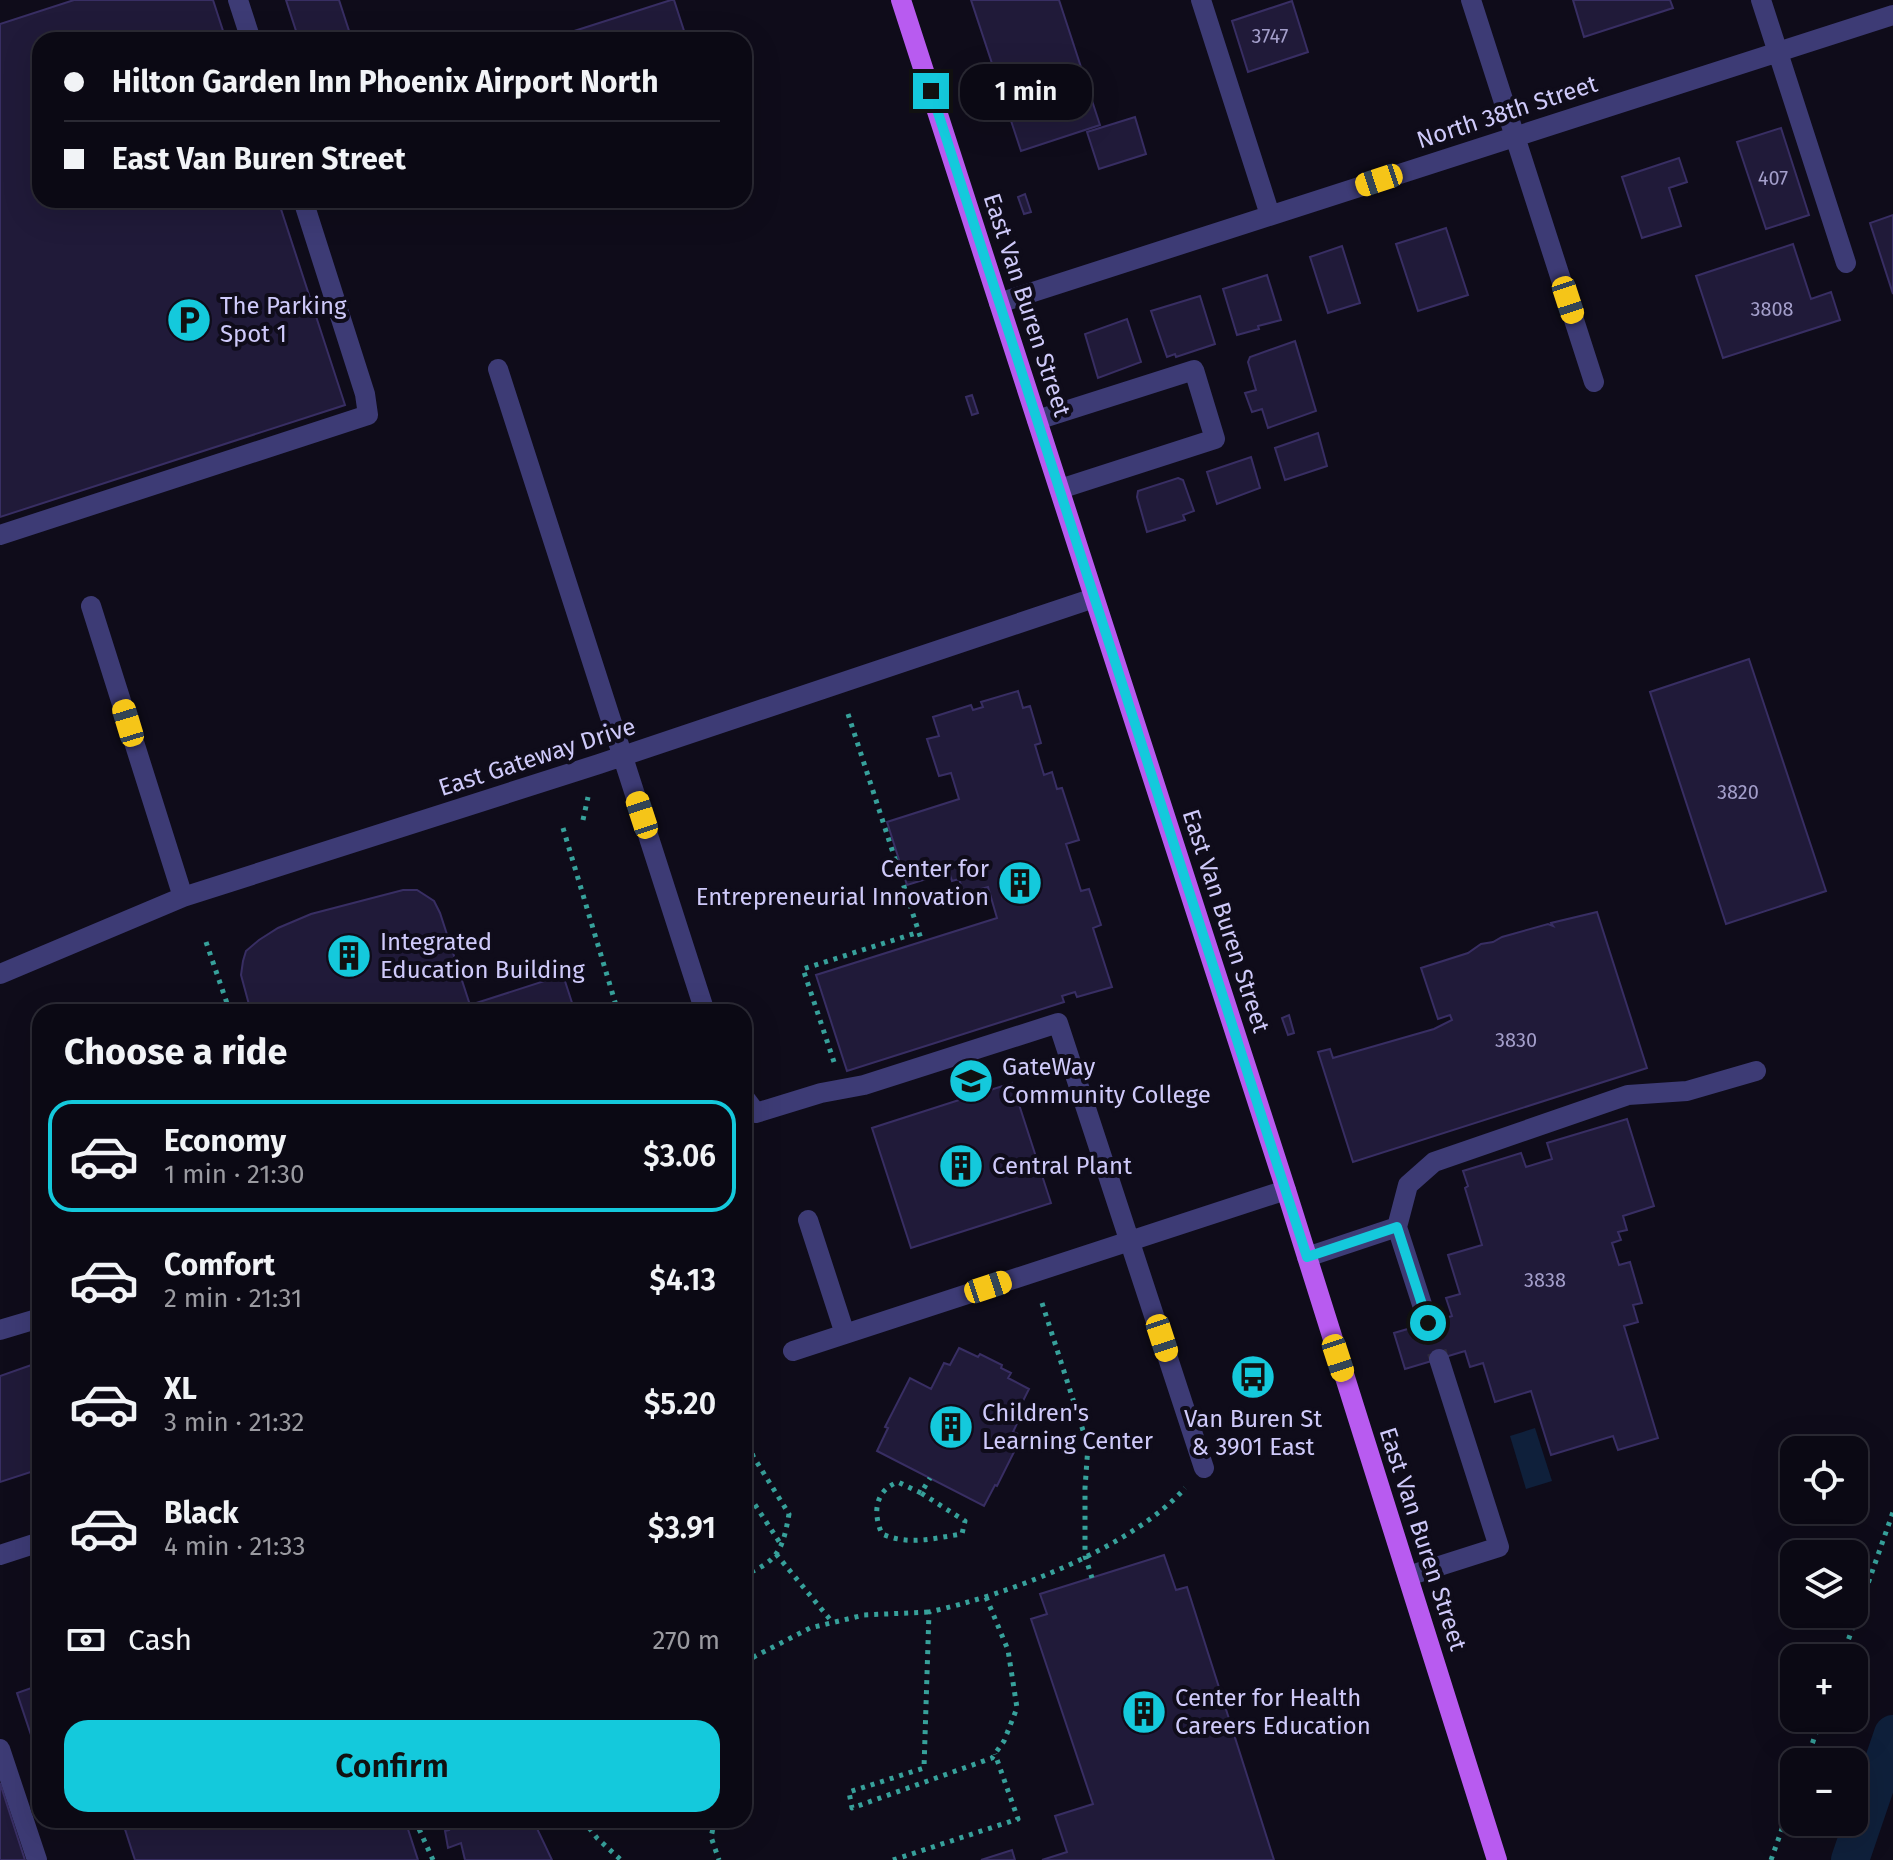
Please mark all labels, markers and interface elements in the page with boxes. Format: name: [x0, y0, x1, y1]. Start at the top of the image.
house number: 3747: [1252, 24, 1289, 48]
callout: 1 min: [959, 63, 1091, 119]
text: Hilton Garden Inn Phoenix Airport North: [112, 64, 658, 100]
street label: North 38th Street: [1413, 70, 1601, 154]
route end: [913, 73, 949, 109]
text: 1 min: [995, 76, 1057, 107]
text: East Van Buren Street: [112, 141, 406, 177]
car: [1352, 161, 1406, 199]
house number: 407: [1758, 166, 1788, 190]
street label: East Van Buren Street: [978, 190, 1076, 421]
car: [1549, 273, 1587, 327]
place label: The Parking Spot 1: [220, 292, 347, 348]
parking icon: The Parking Spot 1: [165, 296, 213, 344]
house number: 3808: [1750, 297, 1794, 321]
car: [110, 697, 146, 749]
street label: East Gateway Drive: [435, 712, 639, 802]
house number: 3820: [1717, 780, 1759, 804]
car: [623, 788, 661, 842]
street label: East Van Buren Street: [1177, 806, 1275, 1037]
place label: Center for Entrepreneurial Innovation: [696, 855, 990, 911]
building icon: Center for Entrepreneurial Innovation: [996, 859, 1044, 907]
place label: Integrated Education Building: [380, 928, 585, 984]
building icon: Integrated Education Building: [325, 932, 373, 980]
house number: 3830: [1495, 1028, 1537, 1052]
text: Choose a ride: [64, 1030, 287, 1074]
place label: GateWay Community College: [1002, 1053, 1211, 1109]
school or university icon: GateWay Community College: [947, 1057, 995, 1105]
icon: car: [68, 1120, 140, 1192]
text: Economy: [164, 1123, 286, 1159]
text: $3.06: [643, 1138, 716, 1174]
building icon: Central Plant: [937, 1142, 985, 1190]
place label: Central Plant: [992, 1152, 1132, 1180]
text: 1 min · 21:30: [164, 1159, 304, 1190]
icon: car: [68, 1244, 140, 1316]
text: Comfort: [164, 1247, 275, 1283]
text: $4.13: [650, 1262, 716, 1298]
car: [961, 1268, 1015, 1306]
house number: 3838: [1524, 1268, 1566, 1292]
text: 2 min · 21:31: [164, 1283, 302, 1314]
route start: [1410, 1305, 1446, 1341]
car: [1143, 1311, 1181, 1365]
car: [1319, 1331, 1357, 1385]
bus stop icon: Van Buren St & 3901 East: [1229, 1353, 1277, 1401]
icon: car: [68, 1368, 140, 1440]
text: XL: [164, 1371, 197, 1407]
text: $5.20: [644, 1386, 716, 1422]
place label: Children's Learning Center: [982, 1399, 1154, 1455]
building icon: Children's Learning Center: [927, 1403, 975, 1451]
place label: Van Buren St & 3901 East: [1184, 1405, 1322, 1461]
text: 3 min · 21:32: [164, 1407, 304, 1438]
street label: East Van Buren Street: [1374, 1424, 1472, 1655]
map controls: [1780, 1436, 1868, 1836]
button: locate: [1780, 1436, 1868, 1524]
icon: car: [68, 1492, 140, 1564]
text: Black: [164, 1495, 239, 1531]
text: $3.91: [648, 1510, 716, 1546]
text: 4 min · 21:33: [164, 1531, 306, 1562]
button: layers: [1780, 1540, 1868, 1628]
icon: cash: [64, 1618, 108, 1662]
text: Cash: [128, 1622, 192, 1658]
text: 270 m: [652, 1625, 720, 1656]
button: +: [1780, 1644, 1868, 1732]
place label: Center for Health Careers Education: [1175, 1684, 1371, 1740]
building icon: Center for Health Careers Education: [1120, 1688, 1168, 1736]
button: Confirm: [64, 1720, 720, 1812]
button: −: [1780, 1748, 1868, 1836]

